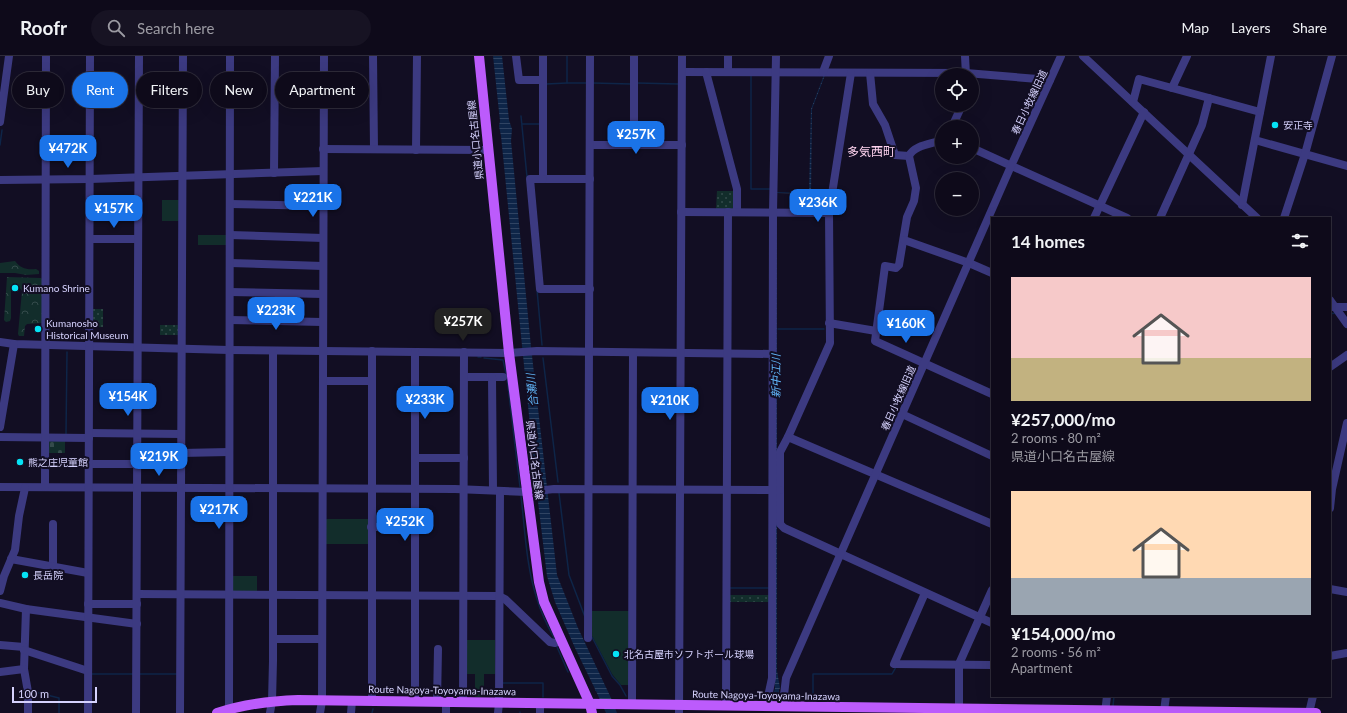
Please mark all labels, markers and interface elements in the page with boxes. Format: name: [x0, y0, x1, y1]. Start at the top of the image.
search box: [91, 10, 371, 46]
text: Roofr: [20, 16, 67, 39]
icon: search: [105, 17, 127, 39]
text: Search here: [137, 19, 214, 37]
text: Map: [1181, 19, 1209, 36]
text: Layers: [1231, 19, 1271, 36]
text: Share: [1293, 19, 1327, 36]
map controls: [935, 68, 979, 216]
button: locate: [935, 68, 979, 112]
street label: 春日小牧線旧道: [1009, 68, 1049, 136]
chip: Buy: [12, 72, 64, 108]
chip: Rent: [72, 72, 128, 108]
chip: Filters: [136, 72, 202, 108]
chip: New: [210, 72, 267, 108]
chip: Apartment: [275, 72, 369, 108]
street label: 県道小口名古屋線: [465, 100, 485, 180]
place label: 安正寺: [1283, 119, 1313, 131]
button: +: [935, 120, 979, 164]
marker: 安正寺: [1270, 120, 1280, 130]
pin: ¥257K: [608, 121, 664, 155]
text: ¥257K: [616, 126, 656, 142]
pin: ¥472K: [40, 135, 96, 169]
text: ¥472K: [48, 140, 88, 156]
district label: 多気西町: [847, 144, 895, 159]
button: −: [935, 172, 979, 216]
pin: ¥221K: [285, 184, 341, 218]
text: ¥221K: [293, 189, 333, 205]
pin: ¥236K: [790, 189, 846, 223]
text: ¥236K: [798, 194, 838, 210]
pin: ¥157K: [86, 195, 142, 229]
text: ¥157K: [94, 200, 134, 216]
icon: filters: [1289, 230, 1311, 252]
text: 14 homes: [1011, 231, 1085, 252]
place label: Kumano Shrine: [23, 282, 90, 294]
marker: Kumano Shrine: [10, 283, 20, 293]
pin: ¥223K: [248, 297, 304, 331]
text: ¥223K: [256, 302, 296, 318]
icon: home: [1125, 303, 1197, 375]
pin: ¥257K: [435, 308, 491, 342]
pin: ¥160K: [878, 310, 934, 344]
text: ¥257K: [443, 313, 483, 329]
text: ¥160K: [886, 315, 926, 331]
place label: Kumanosho Historical Museum: [46, 317, 128, 341]
marker: Kumanosho Historical Museum: [33, 324, 43, 334]
water label: 新中江川: [769, 353, 782, 398]
street label: 春日小牧線旧道: [878, 364, 918, 432]
water label: 合瀬川: [523, 372, 540, 407]
pin: ¥154K: [100, 383, 156, 417]
pin: ¥233K: [397, 386, 453, 420]
pin: ¥210K: [642, 387, 698, 421]
text: ¥154K: [108, 388, 148, 404]
text: ¥233K: [405, 391, 445, 407]
text: ¥210K: [650, 392, 690, 408]
text: ¥257,000/mo: [1011, 409, 1115, 430]
street label: 県道小口名古屋線: [524, 420, 546, 500]
text: 2 rooms · 80 m²: [1011, 430, 1101, 446]
pin: ¥219K: [131, 443, 187, 477]
text: ¥219K: [139, 448, 179, 464]
text: 県道小口名古屋線: [1011, 448, 1115, 464]
place label: 熊之庄児童館: [28, 456, 88, 468]
marker: 熊之庄児童館: [15, 457, 25, 467]
pin: ¥217K: [191, 496, 247, 530]
text: ¥217K: [199, 501, 239, 517]
pin: ¥252K: [377, 508, 433, 542]
text: ¥252K: [385, 513, 425, 529]
icon: home: [1125, 517, 1197, 589]
place label: 長岳院: [33, 569, 63, 581]
marker: 長岳院: [20, 570, 30, 580]
text: ¥154,000/mo: [1011, 623, 1115, 644]
text: 2 rooms · 56 m²: [1011, 644, 1101, 660]
place label: 北名古屋市ソフトボール球場: [624, 648, 754, 660]
marker: 北名古屋市ソフトボール球場: [611, 649, 621, 659]
text: Apartment: [1011, 660, 1072, 676]
street label: Route Nagoya-Toyoyama-Inazawa: [368, 683, 516, 697]
scale bar: [12, 685, 97, 704]
text: 100 m: [18, 687, 49, 700]
street label: Route Nagoya-Toyoyama-Inazawa: [692, 688, 840, 702]

